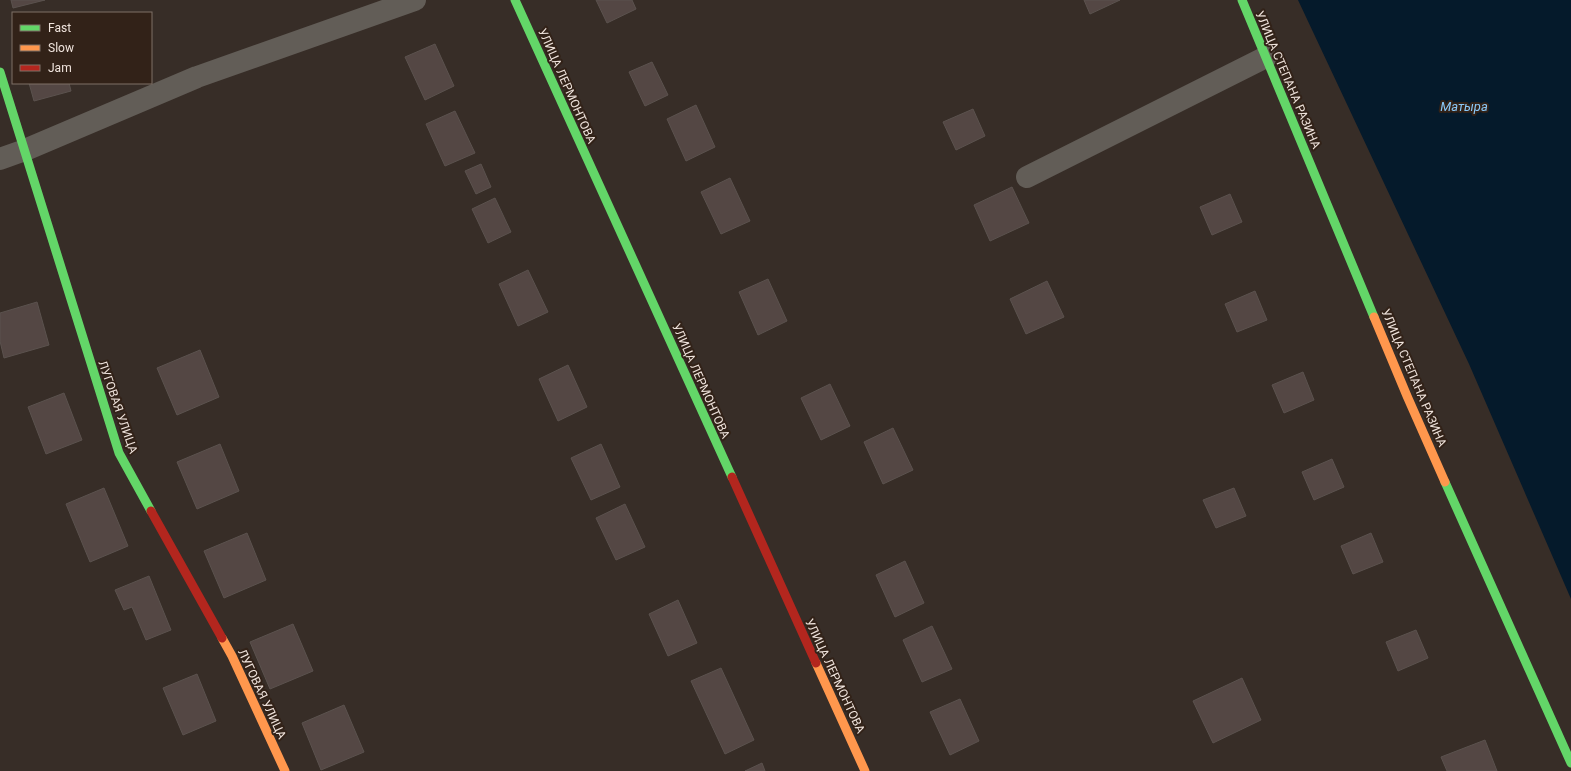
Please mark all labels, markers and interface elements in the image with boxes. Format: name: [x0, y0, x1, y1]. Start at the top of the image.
street label: УЛИЦА СТЕПАНА РАЗИНА: [1253, 9, 1323, 151]
legend: [12, 12, 152, 84]
text: Fast: [48, 21, 71, 35]
street label: УЛИЦА ЛЕРМОНТОВА: [535, 26, 599, 146]
text: Slow: [48, 41, 74, 55]
text: Jam: [48, 61, 72, 75]
water label: Матыра: [1440, 99, 1488, 114]
street label: УЛИЦА СТЕПАНА РАЗИНА: [1379, 307, 1449, 449]
street label: УЛИЦА ЛЕРМОНТОВА: [669, 321, 733, 441]
street label: ЛУГОВАЯ УЛИЦА: [96, 359, 141, 456]
street label: УЛИЦА ЛЕРМОНТОВА: [802, 617, 868, 736]
street label: ЛУГОВАЯ УЛИЦА: [235, 647, 289, 741]

